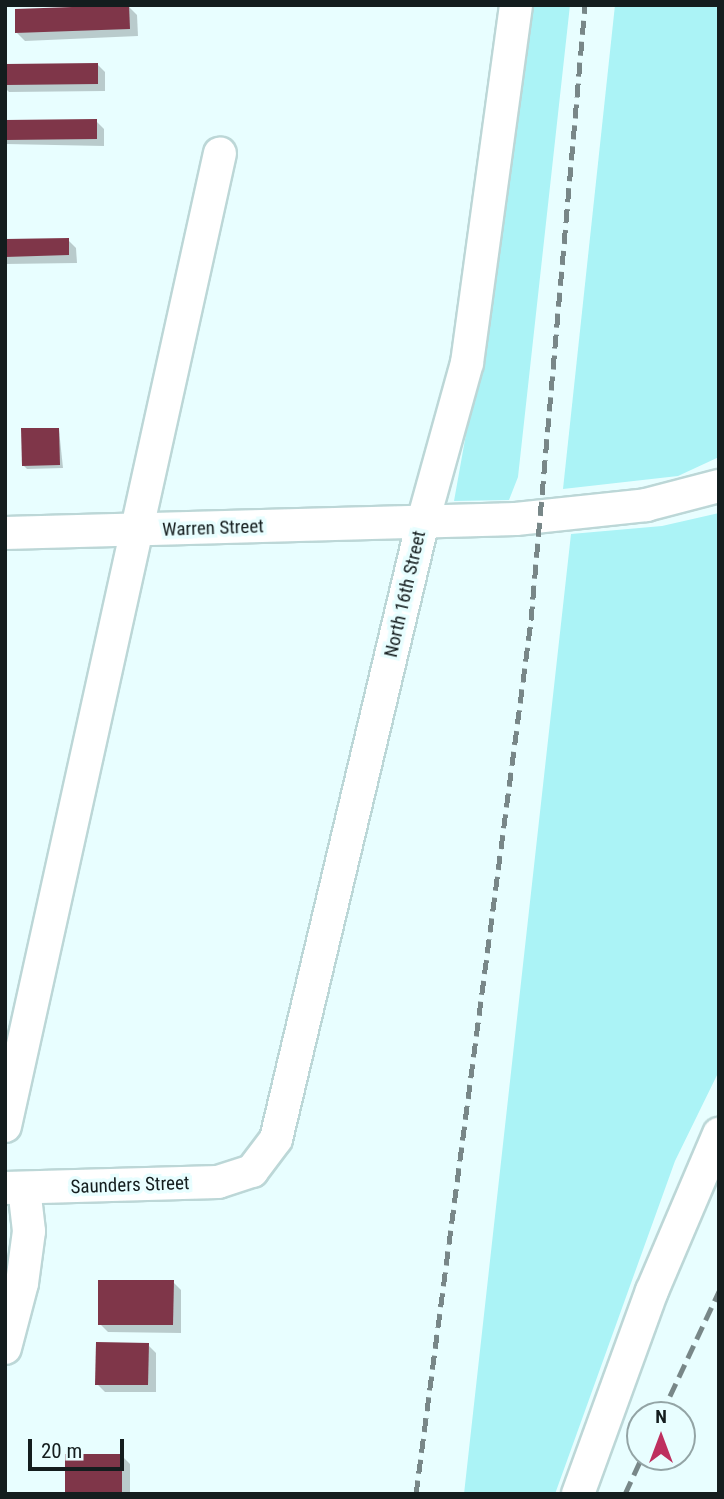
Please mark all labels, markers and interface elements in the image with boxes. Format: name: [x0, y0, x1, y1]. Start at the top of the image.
street label: Warren Street: [162, 515, 264, 541]
street label: North 16th Street: [379, 529, 431, 659]
street label: Saunders Street: [70, 1172, 190, 1198]
north arrow: [626, 1401, 696, 1471]
text: N: [655, 1405, 667, 1428]
scale bar: [32, 1426, 128, 1470]
text: 20 m: [41, 1439, 82, 1463]

